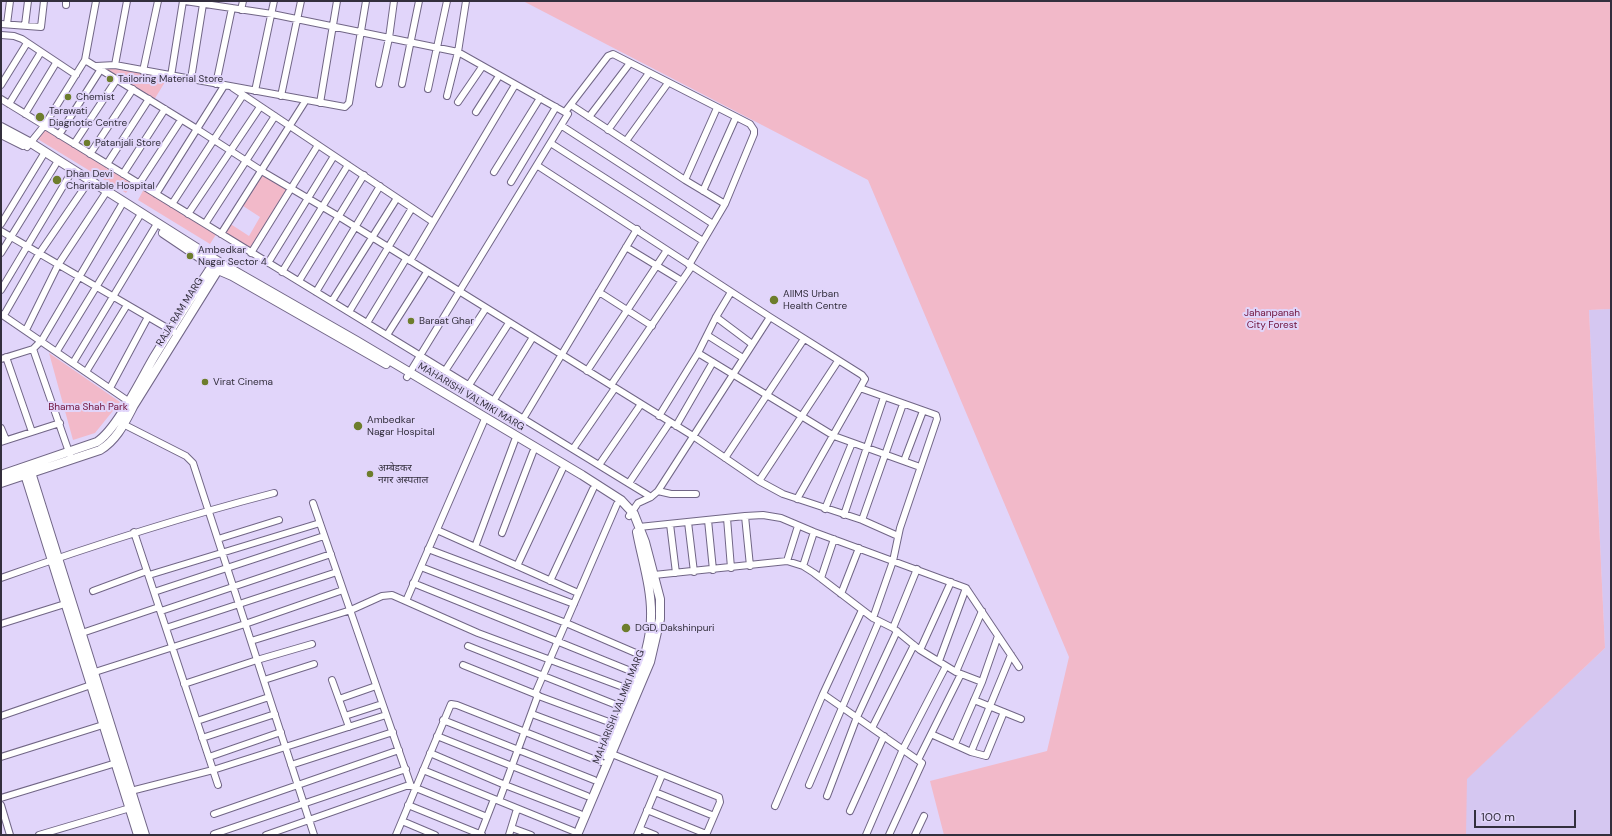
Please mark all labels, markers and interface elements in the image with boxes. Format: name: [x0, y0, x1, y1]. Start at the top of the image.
place label: Tailoring Material Store: [118, 73, 223, 85]
marker: Tailoring Material Store: [105, 74, 115, 84]
place label: Chemist: [76, 91, 115, 103]
marker: Chemist: [63, 92, 73, 102]
place label: Tarawati Diagnotic Centre: [49, 105, 127, 128]
marker: Tarawati Diagnotic Centre: [34, 111, 46, 123]
place label: Patanjali Store: [95, 137, 161, 149]
marker: Patanjali Store: [82, 138, 92, 148]
place label: Dhan Devi Charitable Hospital: [66, 168, 155, 192]
marker: Dhan Devi Charitable Hospital: [51, 174, 63, 186]
place label: Ambedkar Nagar Sector 4: [198, 244, 267, 268]
marker: Ambedkar Nagar Sector 4: [185, 251, 195, 261]
street label: RAJA RAM MARG: [154, 275, 206, 349]
place label: AIIMS Urban Health Centre: [783, 288, 847, 312]
marker: AIIMS Urban Health Centre: [768, 294, 780, 306]
park label: Jahanpanah City Forest: [1244, 307, 1300, 330]
place label: Baraat Ghar: [419, 315, 474, 327]
marker: Baraat Ghar: [406, 316, 416, 326]
street label: MAHARISHI VALMIKI MARG: [416, 360, 526, 434]
place label: Virat Cinema: [213, 376, 273, 388]
marker: Virat Cinema: [200, 377, 210, 387]
park label: Bhama Shah Park: [48, 401, 128, 413]
place label: Ambedkar Nagar Hospital: [367, 414, 435, 438]
marker: Ambedkar Nagar Hospital: [352, 420, 364, 432]
place label: अम्बेडकर नगर अस्पताल: [378, 462, 428, 486]
marker: अम्बेडकर नगर अस्पताल: [365, 469, 375, 479]
marker: DGD, Dakshinpuri: [620, 622, 632, 634]
place label: DGD, Dakshinpuri: [635, 622, 714, 634]
street label: MAHARISHI VALMIKI MARG: [591, 648, 647, 766]
scale bar: [1476, 802, 1578, 828]
text: 100 m: [1481, 809, 1515, 825]

